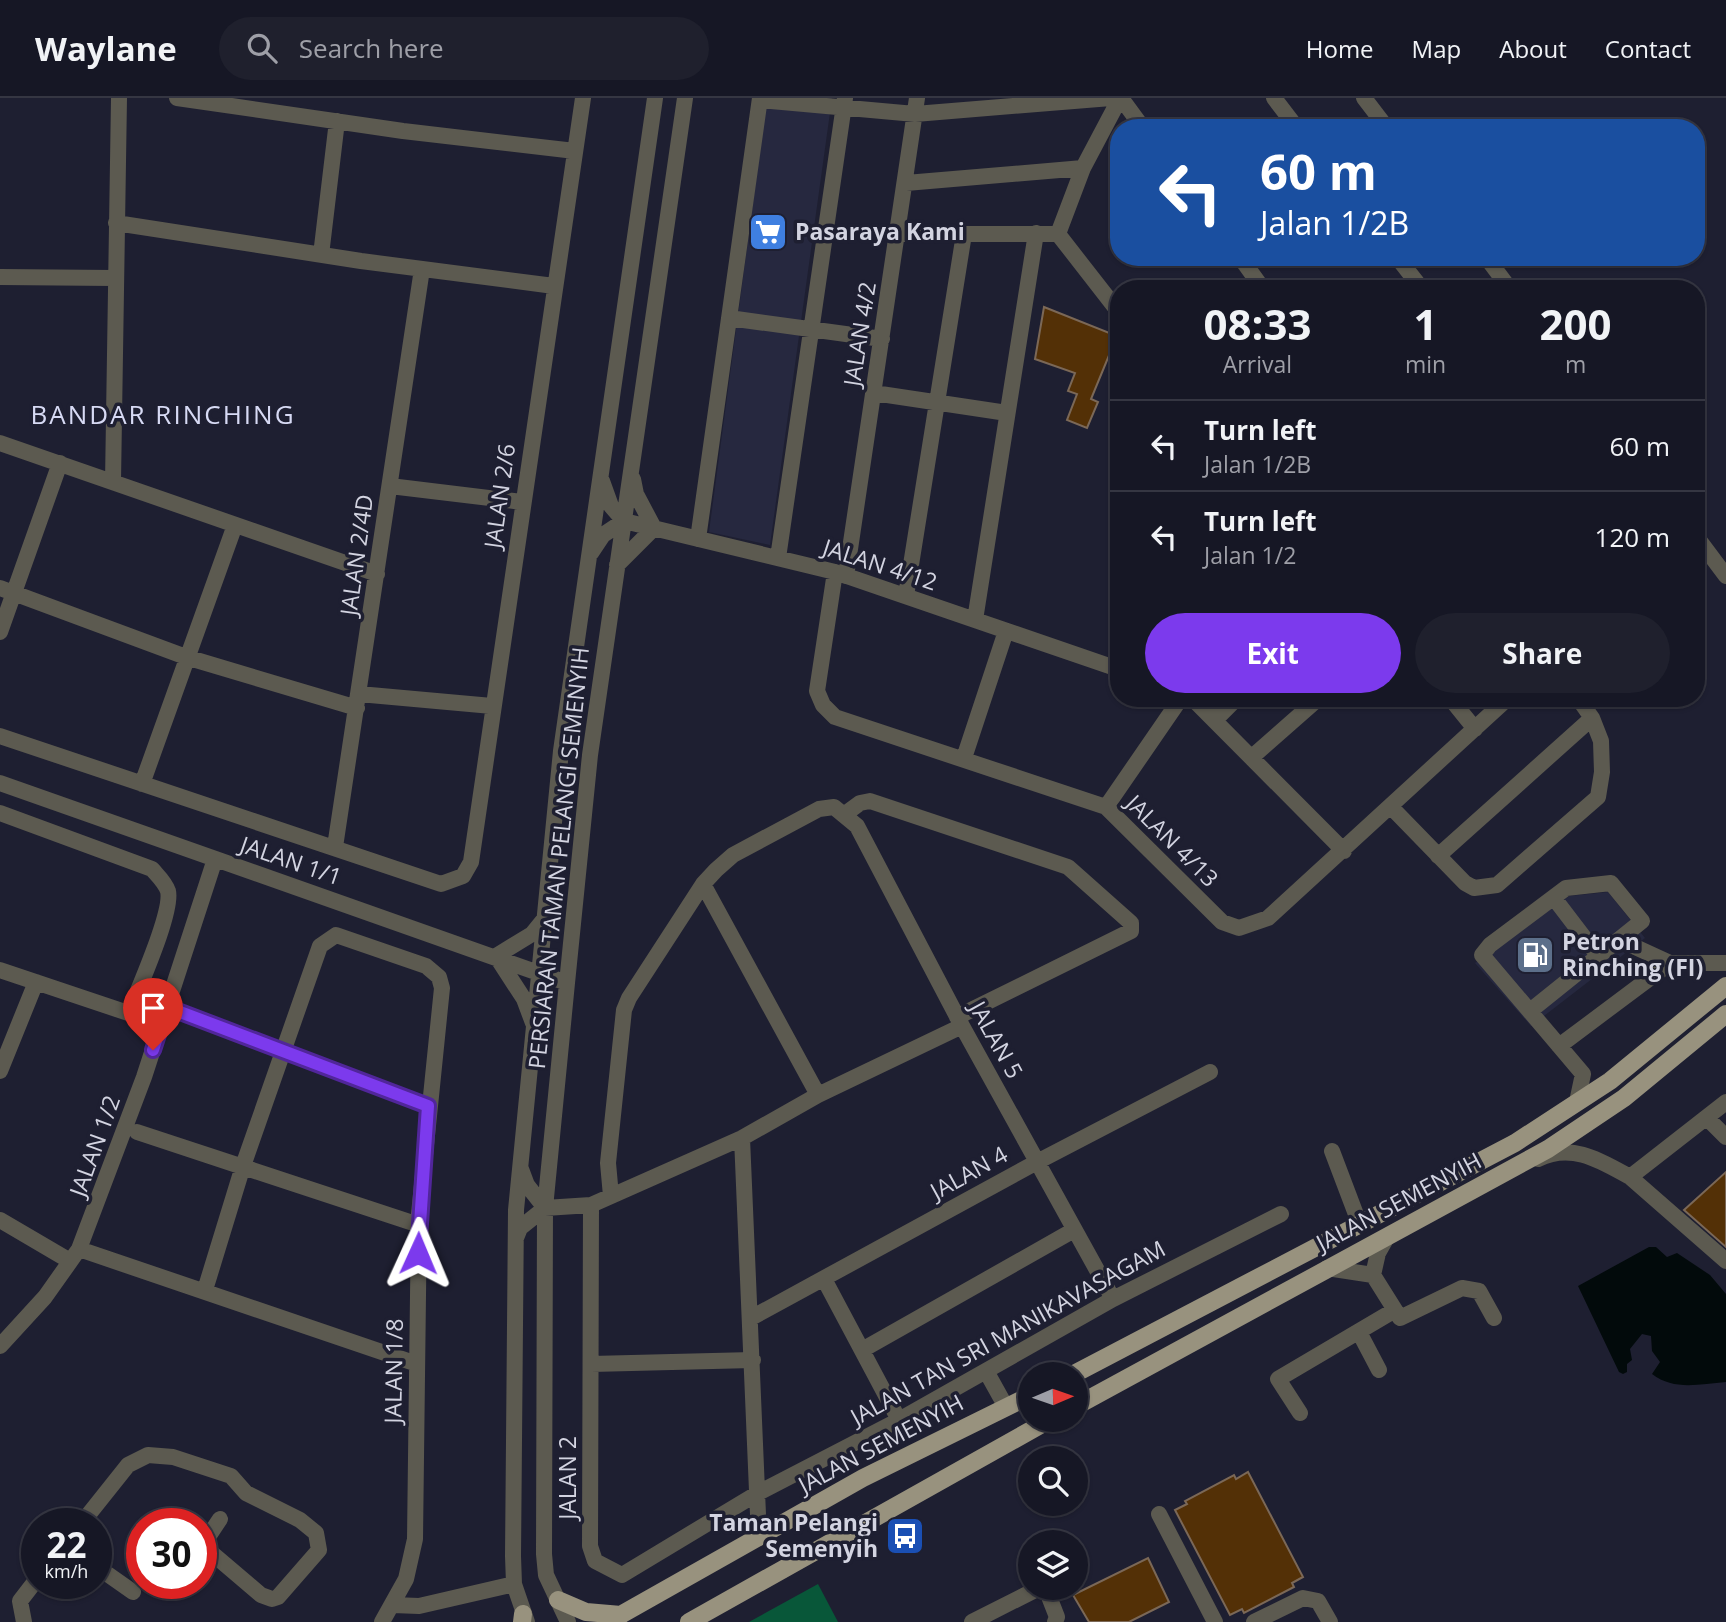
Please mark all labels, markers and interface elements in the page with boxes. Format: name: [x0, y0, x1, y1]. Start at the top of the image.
search box: [219, 17, 709, 80]
text: Waylane: [35, 26, 177, 71]
icon: search: [243, 29, 281, 67]
text: Search here: [299, 30, 444, 66]
text: Home: [1306, 32, 1374, 65]
text: Map: [1412, 32, 1461, 65]
text: About: [1499, 32, 1567, 65]
text: Contact: [1605, 32, 1691, 65]
text: 60 m: [1260, 138, 1377, 204]
icon: left: [1145, 147, 1236, 238]
text: Jalan 1/2B: [1260, 201, 1409, 244]
supermarket icon: Pasaraya Kami: [747, 211, 789, 253]
place label: Pasaraya Kami: [795, 215, 965, 247]
street label: JALAN 4/2: [835, 279, 883, 390]
text: 08:33: [1203, 295, 1311, 352]
text: 1: [1413, 295, 1438, 352]
text: 200: [1540, 295, 1612, 352]
text: Arrival: [1223, 348, 1292, 380]
text: min: [1405, 348, 1446, 380]
text: m: [1565, 348, 1586, 380]
district label: BANDAR RINCHING: [30, 396, 296, 432]
text: Turn left: [1204, 412, 1316, 448]
icon: left: [1145, 427, 1183, 465]
text: 60 m: [1609, 428, 1670, 464]
street label: JALAN 2/6: [476, 441, 522, 552]
text: Jalan 1/2B: [1204, 448, 1311, 480]
street label: JALAN 2/4D: [331, 492, 380, 619]
text: Turn left: [1204, 503, 1316, 539]
icon: left: [1145, 518, 1183, 556]
text: 120 m: [1595, 519, 1670, 555]
street label: JALAN 4/12: [817, 530, 942, 598]
text: Jalan 1/2: [1204, 539, 1296, 571]
button: Exit: [1145, 613, 1401, 693]
button: Share: [1415, 613, 1670, 693]
street label: PERSIARAN TAMAN PELANGI SEMENYIH: [520, 645, 596, 1070]
street label: JALAN 4/13: [1118, 786, 1226, 893]
street label: JALAN 1/1: [234, 827, 346, 892]
place label: Petron Rinching (FI): [1562, 925, 1703, 983]
fuel station icon: Petron Rinching (FI): [1514, 934, 1556, 976]
pin: [123, 978, 183, 1050]
icon: arrive: [134, 989, 172, 1027]
street label: JALAN 5: [962, 993, 1031, 1084]
street label: JALAN 1/2: [60, 1091, 127, 1202]
street label: JALAN 4: [922, 1138, 1013, 1207]
street label: JALAN SEMENYIH: [1308, 1144, 1487, 1259]
position arrow: [381, 1216, 455, 1290]
street label: JALAN TAN SRI MANIKAVASAGAM: [843, 1232, 1171, 1433]
street label: JALAN 1/8: [376, 1318, 410, 1426]
north arrow: [1018, 1362, 1088, 1432]
map controls: [1018, 1362, 1088, 1600]
street label: JALAN SEMENYIH: [790, 1386, 969, 1501]
street label: JALAN 2: [551, 1436, 583, 1522]
button: search: [1018, 1446, 1088, 1516]
place label: Taman Pelangi Semenyih: [709, 1506, 878, 1564]
speed limit sign: 30: [126, 1508, 217, 1599]
bus stop icon: Taman Pelangi Semenyih: [884, 1515, 926, 1557]
text: 22: [46, 1521, 87, 1568]
button: layers: [1018, 1530, 1088, 1600]
text: km/h: [45, 1559, 88, 1583]

